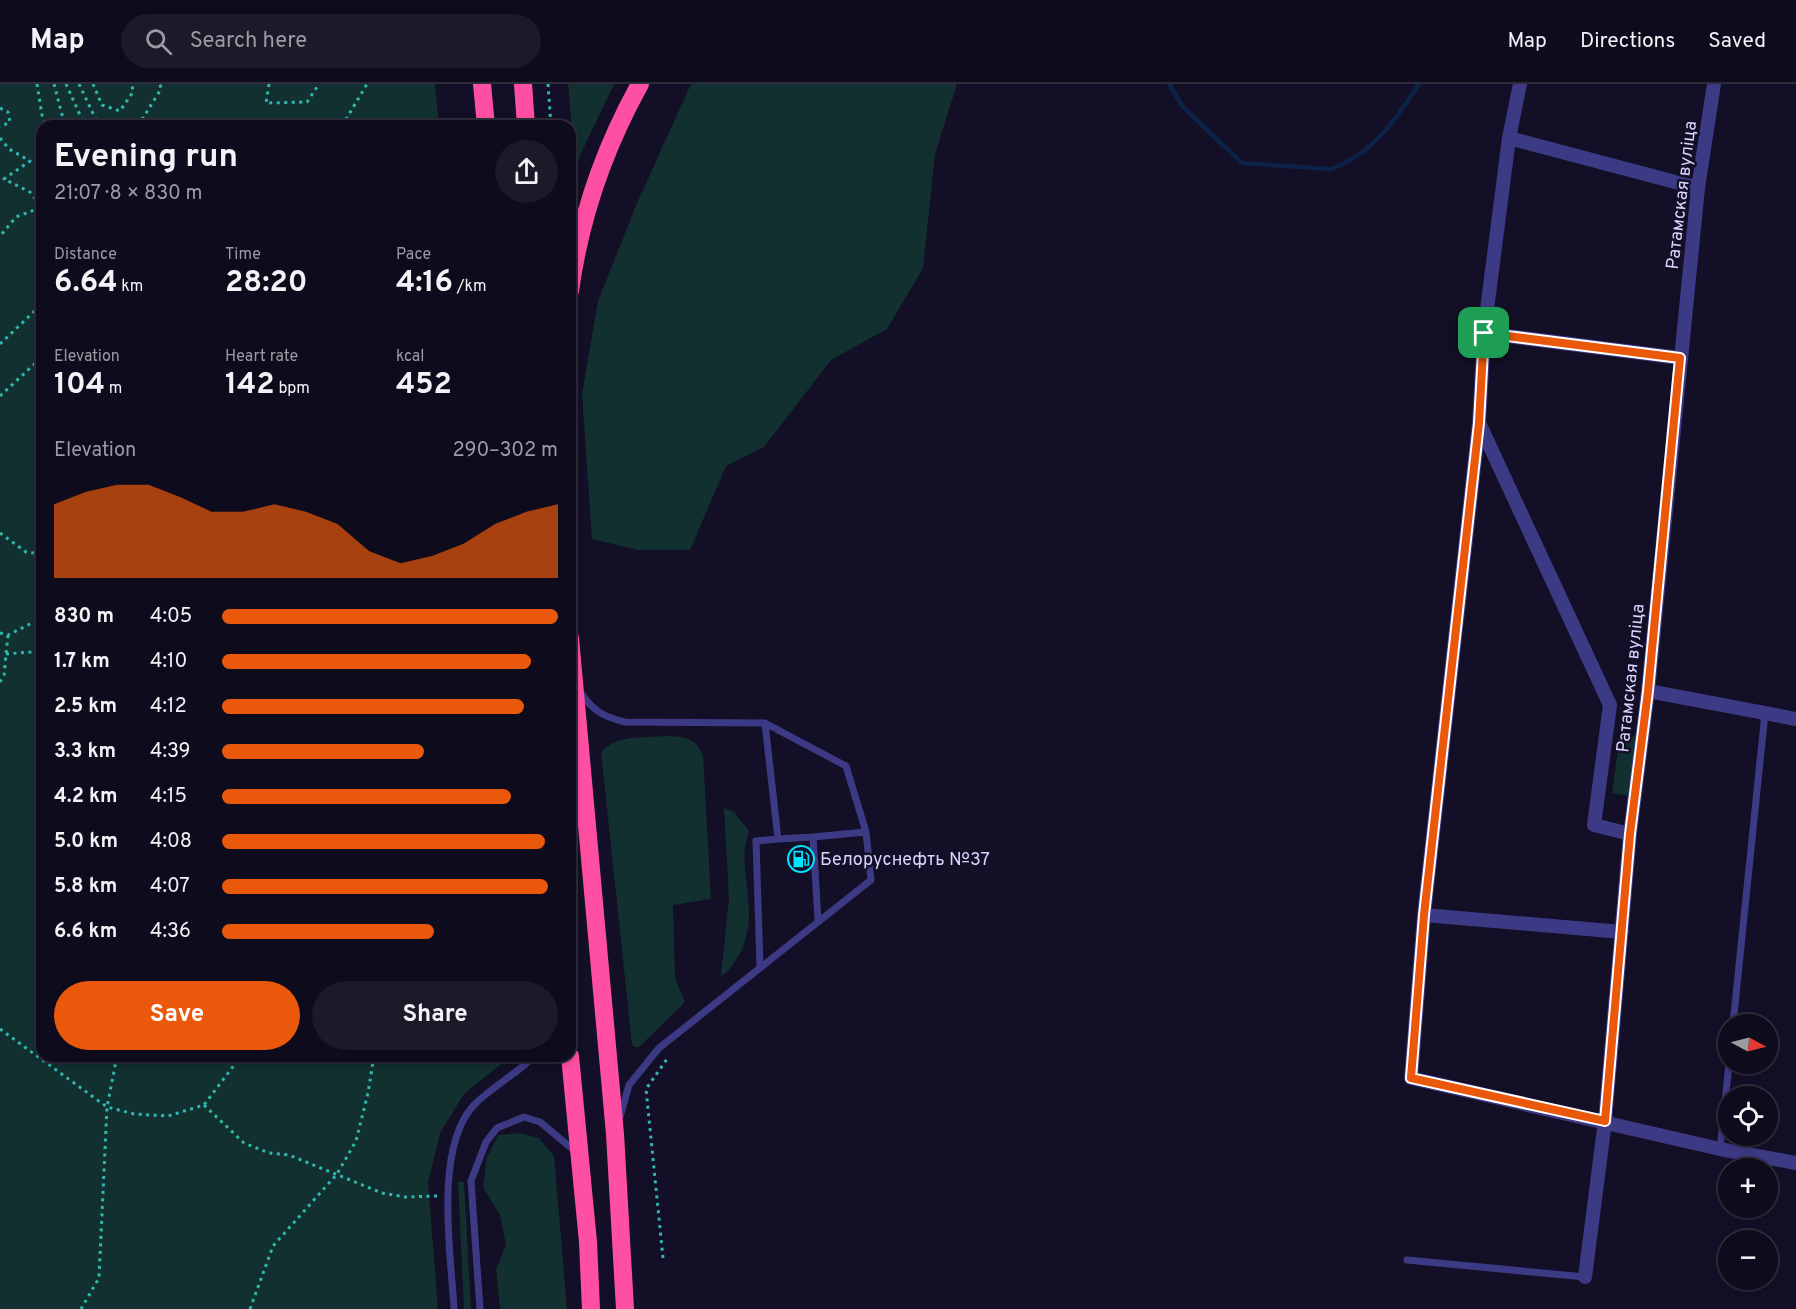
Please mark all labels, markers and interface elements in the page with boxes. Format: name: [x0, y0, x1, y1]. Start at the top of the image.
search box: [121, 14, 541, 68]
text: Map: [30, 23, 85, 59]
icon: search: [142, 25, 175, 58]
text: Search here: [190, 28, 307, 55]
text: Map: [1507, 28, 1547, 55]
text: Directions: [1580, 28, 1675, 55]
text: Saved: [1708, 28, 1766, 55]
street label: Ратамская вуліца: [1662, 120, 1703, 271]
text: Evening run: [54, 137, 238, 179]
button: share: [495, 140, 558, 203]
text: 21:07 · 8 × 830 m: [54, 181, 203, 207]
text: Distance: [54, 245, 117, 265]
text: Time: [225, 245, 261, 265]
text: Pace: [396, 245, 431, 265]
text: 6.64: [54, 265, 117, 302]
text: 28:20: [225, 265, 308, 302]
text: 4:16: [396, 265, 453, 302]
text: km: [117, 277, 143, 297]
text: /km: [453, 277, 487, 297]
pin: [1458, 307, 1509, 358]
icon: arrive: [1467, 316, 1500, 349]
text: Elevation: [54, 347, 120, 367]
text: Heart rate: [225, 347, 298, 367]
text: kcal: [396, 347, 424, 367]
text: 104: [54, 367, 105, 404]
text: 142: [225, 367, 275, 404]
text: 452: [396, 367, 452, 404]
text: m: [105, 379, 122, 399]
text: bpm: [275, 379, 310, 399]
text: Elevation: [54, 438, 136, 464]
text: 290–302 m: [452, 438, 558, 464]
street label: Ратамская вуліца: [1612, 603, 1651, 754]
text: 830 m: [54, 604, 114, 630]
text: 4:05: [150, 604, 192, 630]
text: 1.7 km: [54, 649, 110, 675]
text: 4:10: [150, 649, 187, 675]
text: 2.5 km: [54, 694, 117, 720]
text: 4:12: [150, 694, 187, 720]
text: 3.3 km: [54, 739, 116, 765]
text: 4:39: [150, 739, 191, 765]
text: 4.2 km: [54, 784, 118, 810]
text: 4:15: [150, 784, 187, 810]
text: 5.0 km: [54, 829, 118, 855]
text: 4:08: [150, 829, 192, 855]
fuel station icon: Белоруснефть №37: [786, 844, 816, 874]
place label: Белоруснефть №37: [820, 849, 990, 872]
text: 5.8 km: [54, 874, 117, 900]
text: 4:07: [150, 874, 190, 900]
text: 6.6 km: [54, 919, 117, 945]
text: 4:36: [150, 919, 191, 945]
button: Save: [54, 981, 300, 1050]
button: Share: [312, 981, 558, 1050]
north arrow: [1718, 1014, 1778, 1074]
map controls: [1718, 1014, 1778, 1290]
button: locate: [1718, 1086, 1778, 1146]
button: +: [1718, 1158, 1778, 1218]
button: −: [1718, 1230, 1778, 1290]

